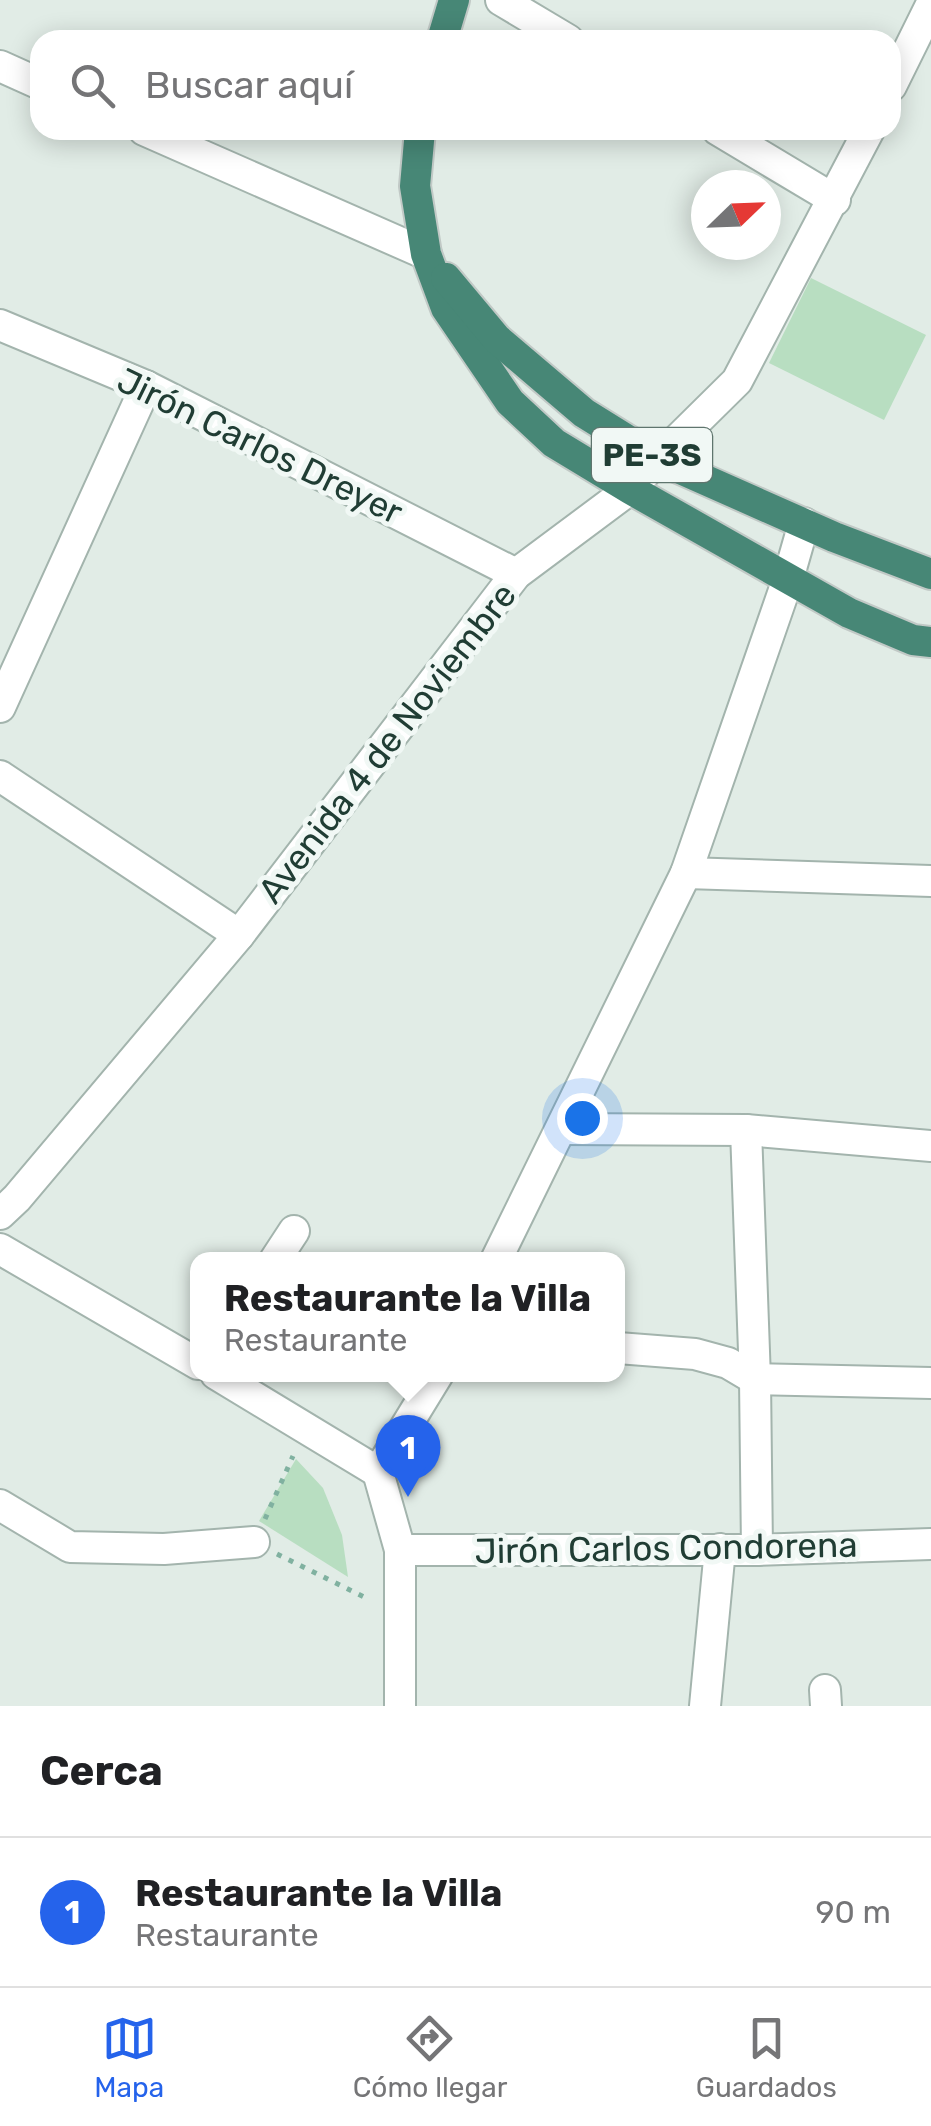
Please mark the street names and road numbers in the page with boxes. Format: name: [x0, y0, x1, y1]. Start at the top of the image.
street label: Jirón Carlos Dreyer: [111, 359, 409, 533]
road number: PE-3S: [592, 428, 712, 482]
street label: Avenida 4 de Noviembre: [249, 575, 525, 911]
street label: Jirón Carlos Condorena: [474, 1524, 858, 1572]

